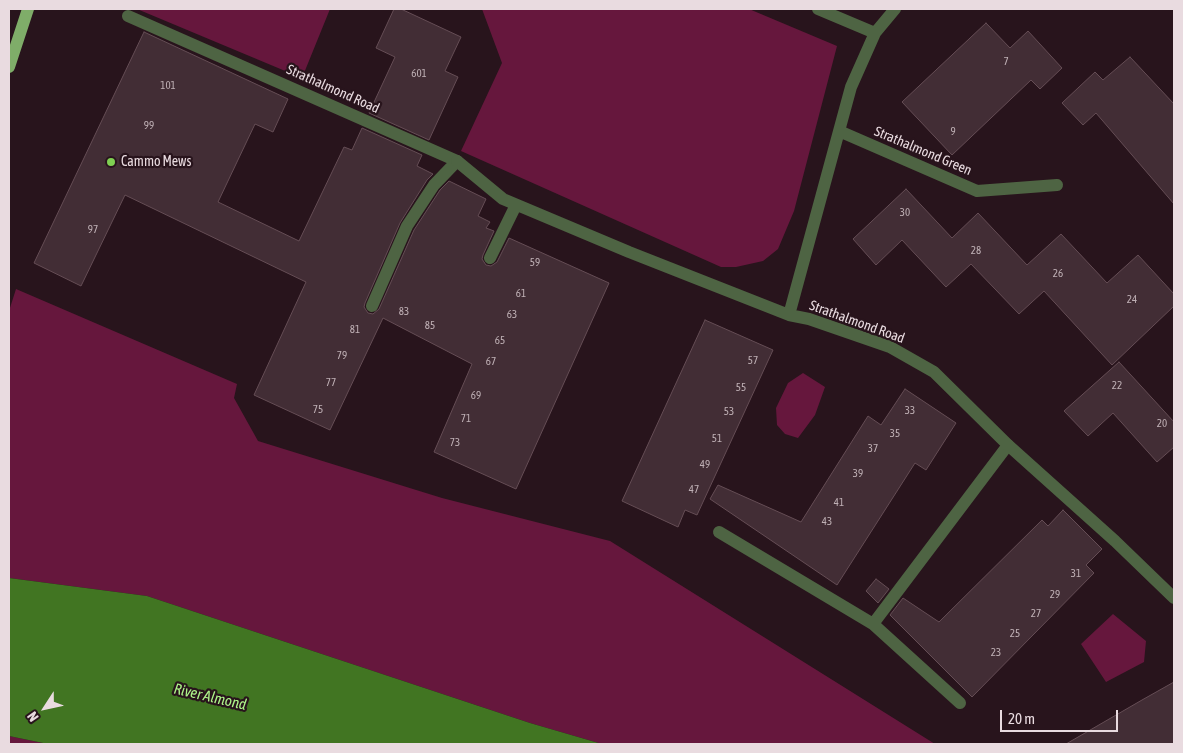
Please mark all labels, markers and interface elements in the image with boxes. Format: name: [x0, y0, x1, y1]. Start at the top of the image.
house number: 7: [1003, 55, 1009, 69]
street label: Strathalmond Road: [284, 61, 382, 117]
house number: 601: [411, 67, 427, 81]
house number: 101: [160, 79, 176, 93]
house number: 99: [144, 119, 154, 133]
street label: Strathalmond Green: [872, 123, 974, 179]
house number: 9: [950, 125, 956, 139]
place label: Cammo Mews: [121, 154, 191, 170]
marker: Cammo Mews: [105, 156, 117, 168]
house number: 30: [900, 206, 910, 220]
house number: 97: [88, 223, 98, 237]
house number: 28: [971, 244, 981, 258]
house number: 59: [530, 256, 540, 270]
house number: 26: [1053, 267, 1063, 281]
house number: 61: [516, 287, 526, 301]
house number: 24: [1127, 293, 1137, 307]
street label: Strathalmond Road: [807, 297, 907, 347]
house number: 83: [399, 305, 409, 319]
house number: 63: [507, 308, 517, 322]
house number: 85: [425, 319, 435, 333]
house number: 81: [350, 323, 360, 337]
house number: 65: [495, 334, 505, 348]
house number: 79: [337, 349, 347, 363]
house number: 57: [748, 354, 758, 368]
house number: 67: [486, 355, 496, 369]
house number: 77: [326, 376, 336, 390]
house number: 22: [1112, 379, 1122, 393]
house number: 55: [736, 381, 746, 395]
house number: 69: [471, 389, 481, 403]
house number: 75: [313, 403, 323, 417]
house number: 33: [905, 404, 915, 418]
house number: 53: [724, 405, 734, 419]
house number: 71: [461, 412, 471, 426]
house number: 20: [1157, 417, 1167, 431]
house number: 35: [890, 427, 900, 441]
house number: 51: [712, 432, 722, 446]
house number: 73: [450, 436, 460, 450]
house number: 37: [868, 442, 878, 456]
house number: 49: [700, 458, 710, 472]
house number: 39: [853, 467, 863, 481]
house number: 47: [689, 483, 699, 497]
house number: 41: [834, 496, 844, 510]
house number: 43: [822, 515, 832, 529]
house number: 31: [1071, 567, 1081, 581]
house number: 29: [1050, 588, 1060, 602]
house number: 27: [1031, 607, 1041, 621]
house number: 25: [1010, 627, 1020, 641]
house number: 23: [991, 646, 1001, 660]
water label: River Almond: [172, 680, 248, 714]
north arrow: [20, 683, 70, 733]
scale bar: [1003, 700, 1120, 732]
text: N: [24, 709, 42, 725]
text: 20 m: [1008, 710, 1035, 727]

